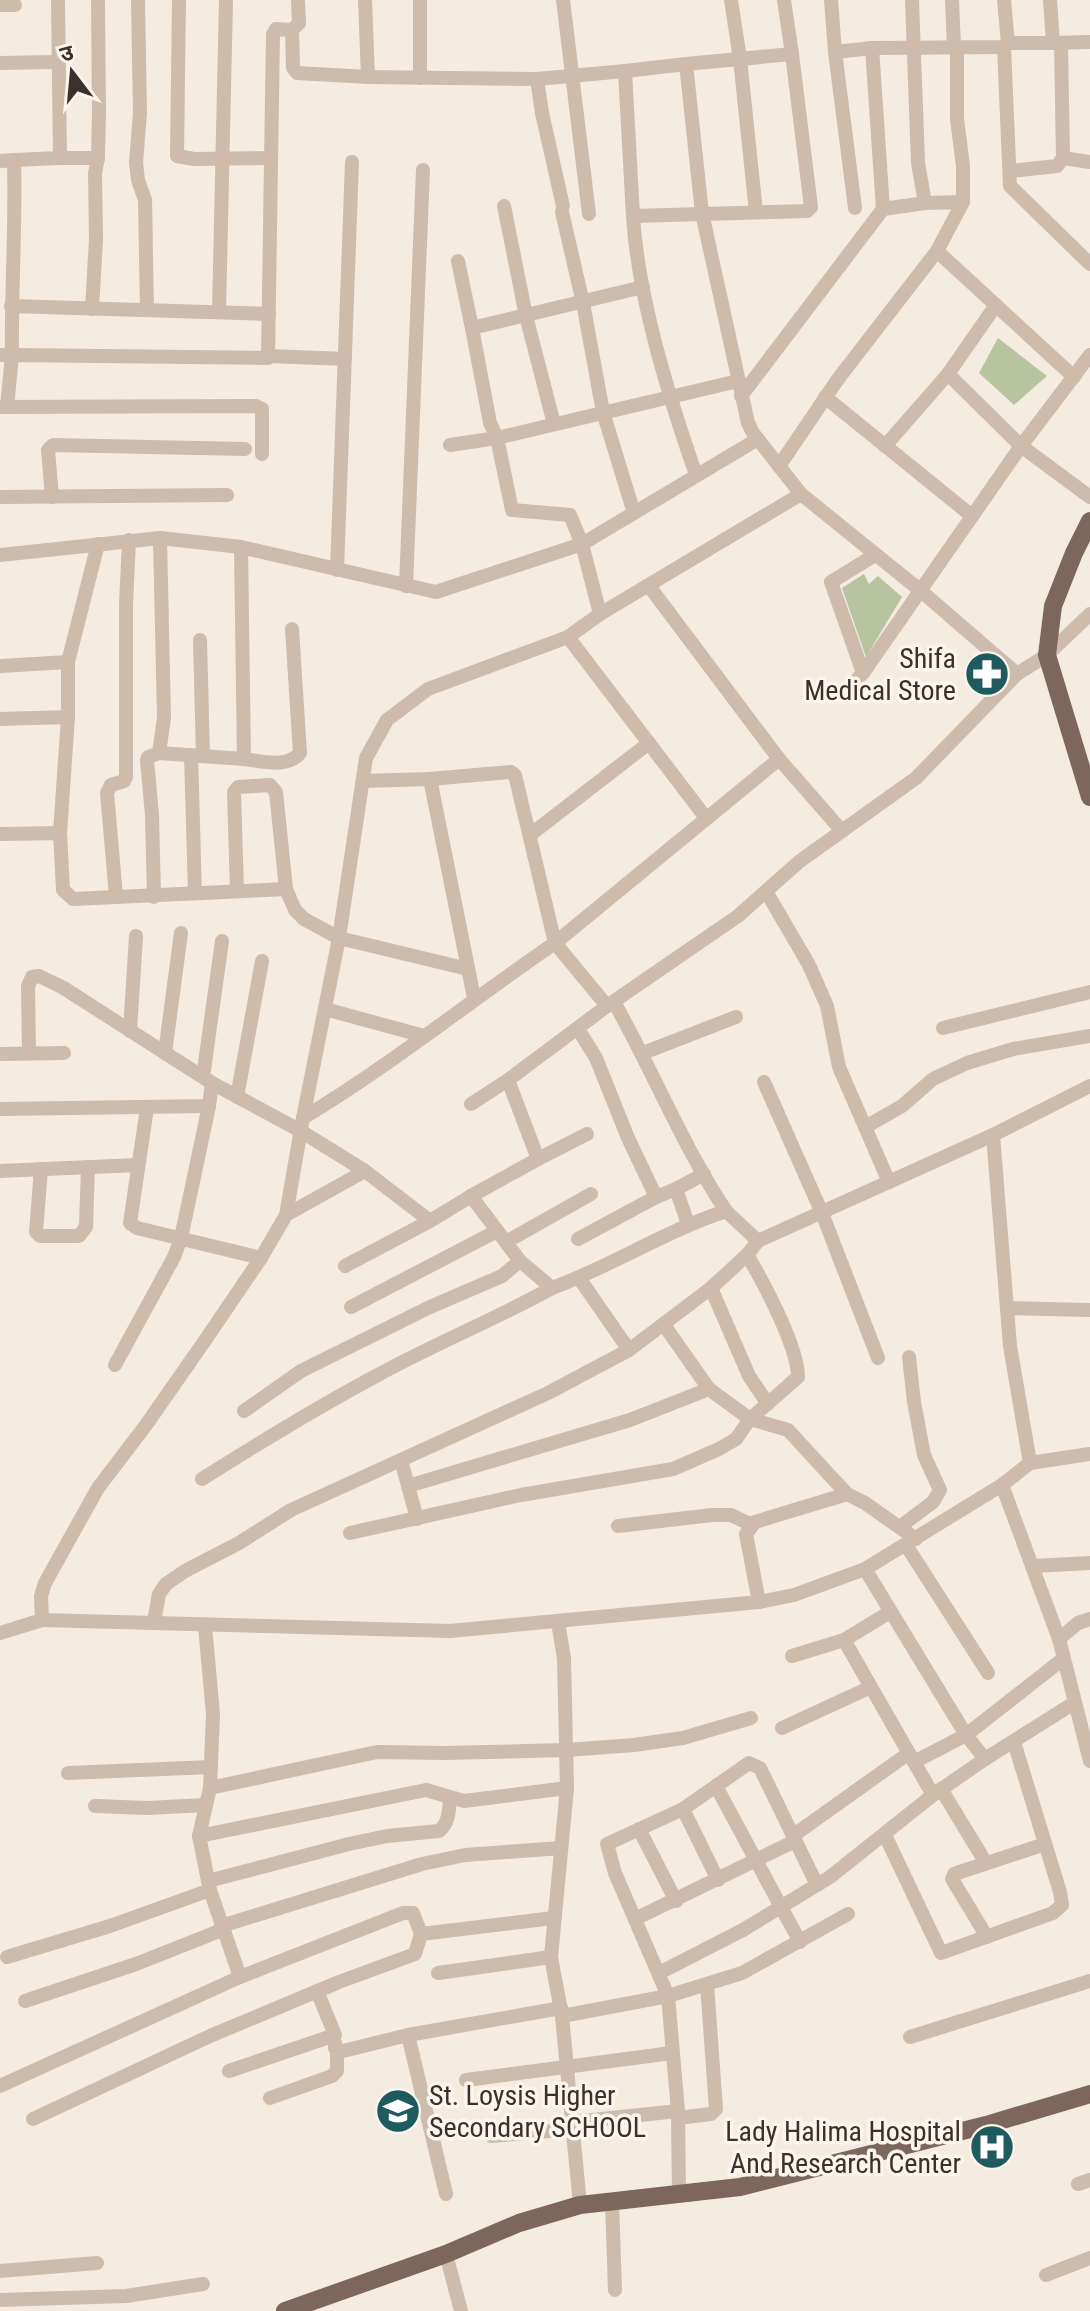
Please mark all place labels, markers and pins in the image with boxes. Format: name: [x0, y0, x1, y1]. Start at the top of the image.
place label: Shifa Medical Store: [804, 642, 956, 707]
pharmacy icon: Shifa Medical Store: [963, 650, 1011, 698]
place label: St. Loysis Higher Secondary SCHOOL: [429, 2079, 646, 2144]
school or university icon: St. Loysis Higher Secondary SCHOOL: [374, 2087, 422, 2135]
place label: Lady Halima Hospital And Research Center: [725, 2115, 961, 2180]
hospital icon: Lady Halima Hospital And Research Center: [968, 2123, 1016, 2171]

